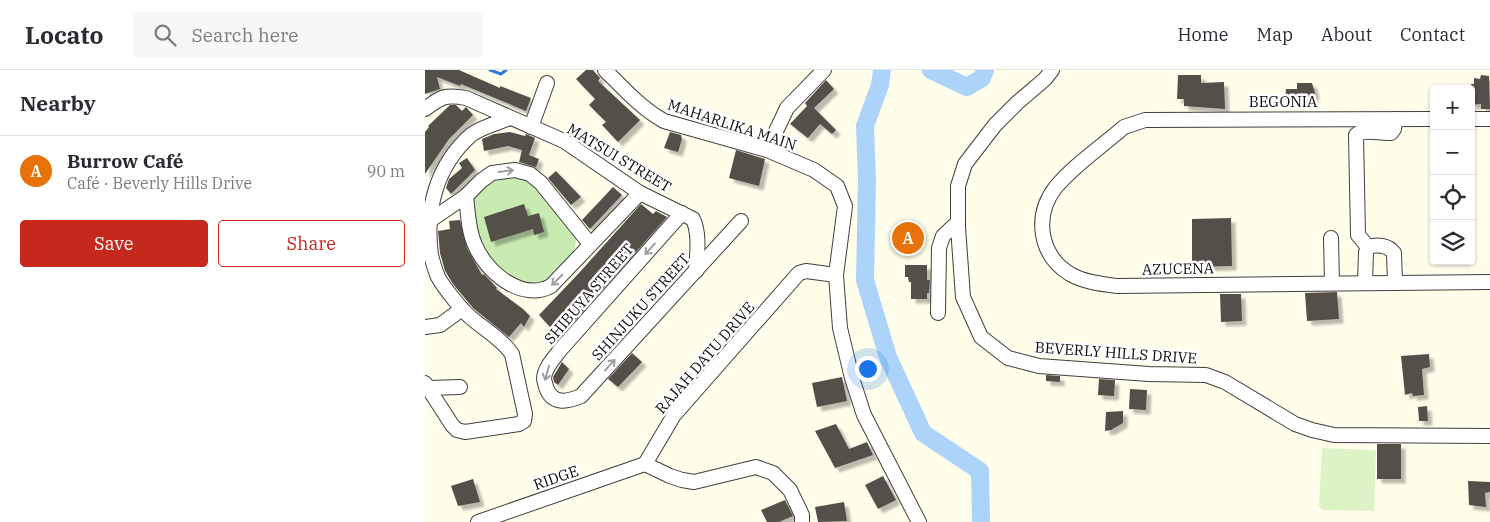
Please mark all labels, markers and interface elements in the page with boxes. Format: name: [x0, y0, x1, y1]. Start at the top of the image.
search box: [133, 12, 483, 57]
text: Locato: [25, 19, 103, 51]
icon: search: [151, 21, 179, 49]
text: Search here: [191, 23, 299, 47]
text: Home: [1177, 23, 1229, 46]
text: Map: [1257, 23, 1293, 46]
text: About: [1321, 23, 1372, 46]
text: Contact: [1400, 23, 1465, 46]
map controls: [1430, 85, 1475, 265]
button: +: [1430, 85, 1475, 130]
text: Nearby: [20, 89, 96, 117]
street label: BEGONIA: [1249, 92, 1318, 111]
street label: MAHARLIKA MAIN: [665, 95, 799, 154]
street label: MATSUI STREET: [564, 119, 675, 196]
button: −: [1430, 130, 1475, 175]
text: Burrow Café: [67, 149, 184, 173]
text: A: [30, 161, 42, 181]
text: 90 m: [367, 161, 405, 181]
one-way arrow: [498, 166, 514, 176]
text: Café · Beverly Hills Drive: [67, 173, 252, 193]
button: locate: [1430, 175, 1475, 220]
pin: A: [892, 219, 924, 257]
button: Save: [20, 220, 208, 267]
button: Share: [218, 220, 405, 267]
button: layers: [1430, 220, 1475, 265]
street label: SHIBUYA STREET: [540, 239, 638, 348]
one-way arrow: [644, 243, 655, 256]
street label: SHINJUKU STREET: [587, 249, 694, 364]
street label: AZUCENA: [1142, 258, 1215, 279]
one-way arrow: [551, 273, 563, 286]
street label: RAJAH DATU DRIVE: [651, 298, 758, 418]
street label: BEVERLY HILLS DRIVE: [1034, 337, 1198, 368]
your location: [855, 356, 881, 382]
one-way arrow: [604, 359, 616, 372]
one-way arrow: [541, 365, 551, 381]
street label: RIDGE: [531, 461, 581, 494]

